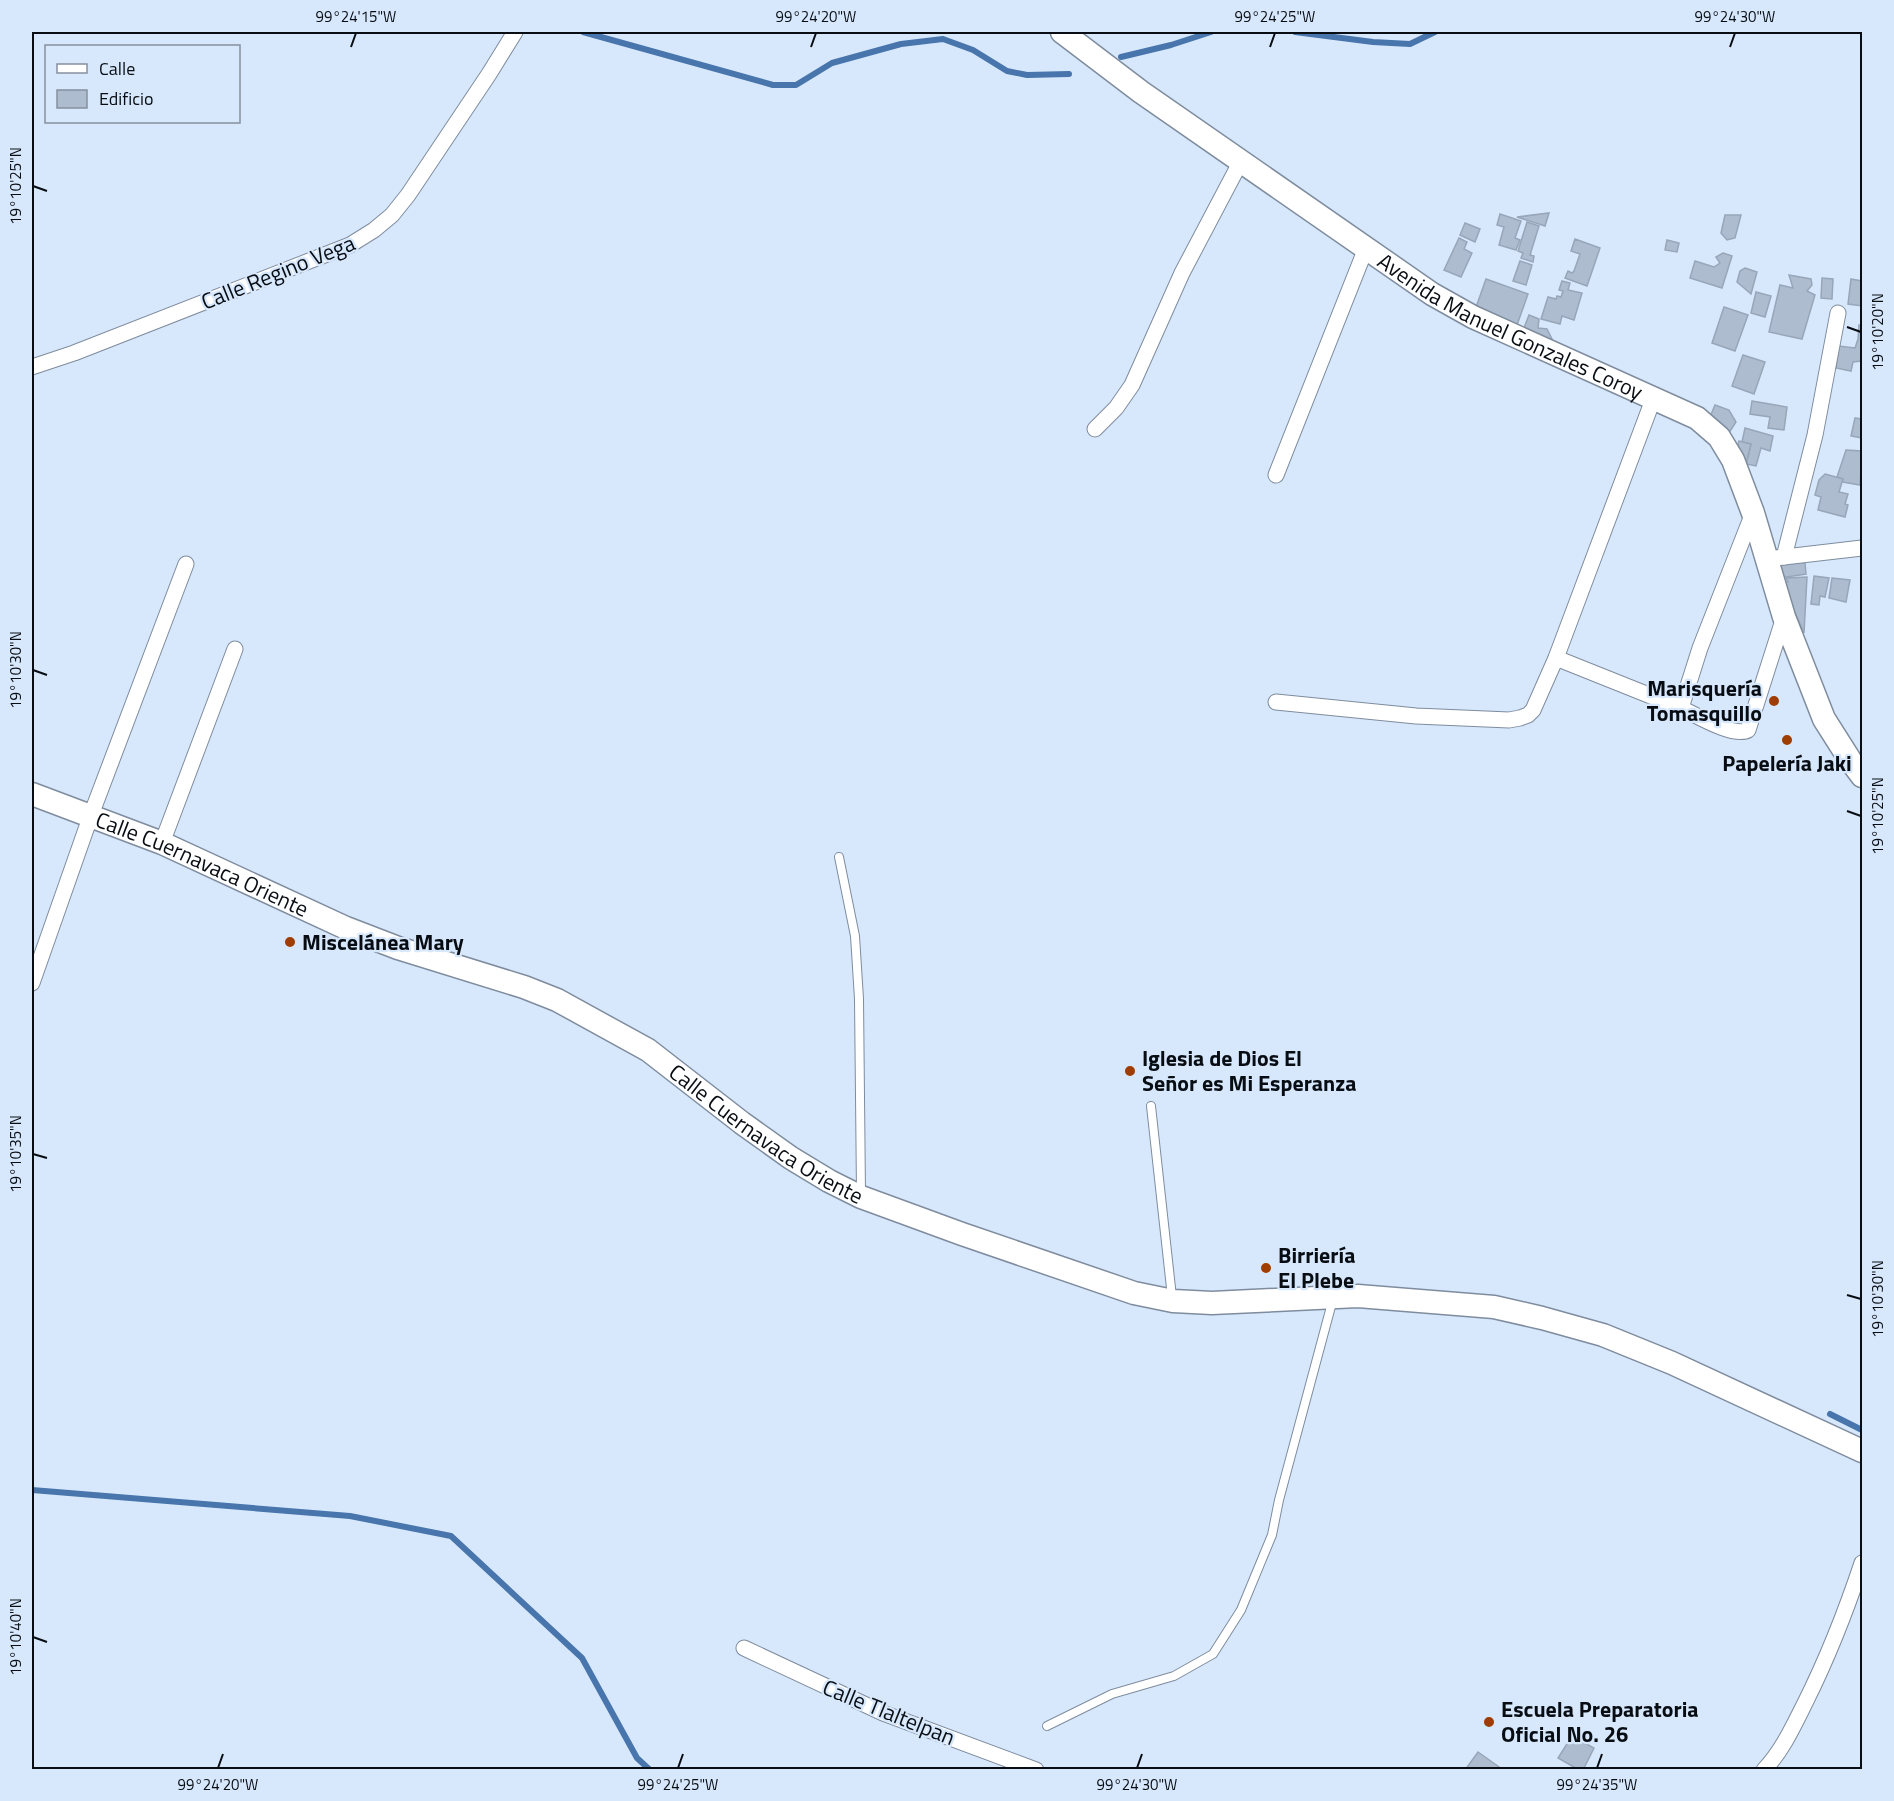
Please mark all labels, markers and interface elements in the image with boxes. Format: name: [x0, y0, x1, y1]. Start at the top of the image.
text: 99°24'15"W: [316, 5, 396, 28]
text: 99°24'20"W: [776, 5, 856, 28]
text: 99°24'25"W: [1235, 5, 1315, 28]
text: 99°24'30"W: [1695, 5, 1775, 28]
legend: [45, 45, 240, 123]
text: Calle: [99, 55, 135, 82]
text: Edificio: [99, 85, 153, 112]
text: 19°10'25"N: [4, 147, 27, 225]
street label: Calle Regino Vega: [196, 226, 360, 318]
street label: Avenida Manuel Gonzales Coroy: [1371, 244, 1649, 409]
text: 19°10'20"N: [1866, 293, 1889, 371]
text: 19°10'30"N: [4, 631, 27, 709]
place label: Marisquería Tomasquillo: [1647, 671, 1762, 730]
marker: Marisquería Tomasquillo: [1767, 694, 1781, 708]
marker: Papelería Jaki: [1780, 733, 1794, 747]
place label: Papelería Jaki: [1722, 746, 1852, 780]
text: 19°10'25"N: [1866, 777, 1889, 855]
street label: Calle Cuernavaca Oriente: [91, 802, 314, 926]
place label: Miscelánea Mary: [302, 925, 464, 959]
marker: Miscelánea Mary: [283, 935, 297, 949]
place label: Iglesia de Dios El Señor es Mi Esperanza: [1142, 1041, 1357, 1100]
street label: Calle Cuernavaca Oriente: [662, 1055, 869, 1213]
marker: Iglesia de Dios El Señor es Mi Esperanza: [1123, 1064, 1137, 1078]
text: 19°10'35"N: [4, 1115, 27, 1193]
place label: Birriería El Plebe: [1278, 1238, 1355, 1297]
text: 19°10'30"N: [1866, 1260, 1889, 1338]
marker: Birriería El Plebe: [1259, 1261, 1273, 1275]
text: 19°10'40"N: [4, 1598, 27, 1676]
street label: Calle Tlaltelpan: [818, 1670, 960, 1754]
place label: Escuela Preparatoria Oficial No. 26: [1501, 1692, 1699, 1751]
marker: Escuela Preparatoria Oficial No. 26: [1482, 1715, 1496, 1729]
text: 99°24'20"W: [178, 1773, 258, 1796]
text: 99°24'25"W: [638, 1773, 718, 1796]
text: 99°24'30"W: [1097, 1773, 1177, 1796]
text: 99°24'35"W: [1557, 1773, 1637, 1796]

